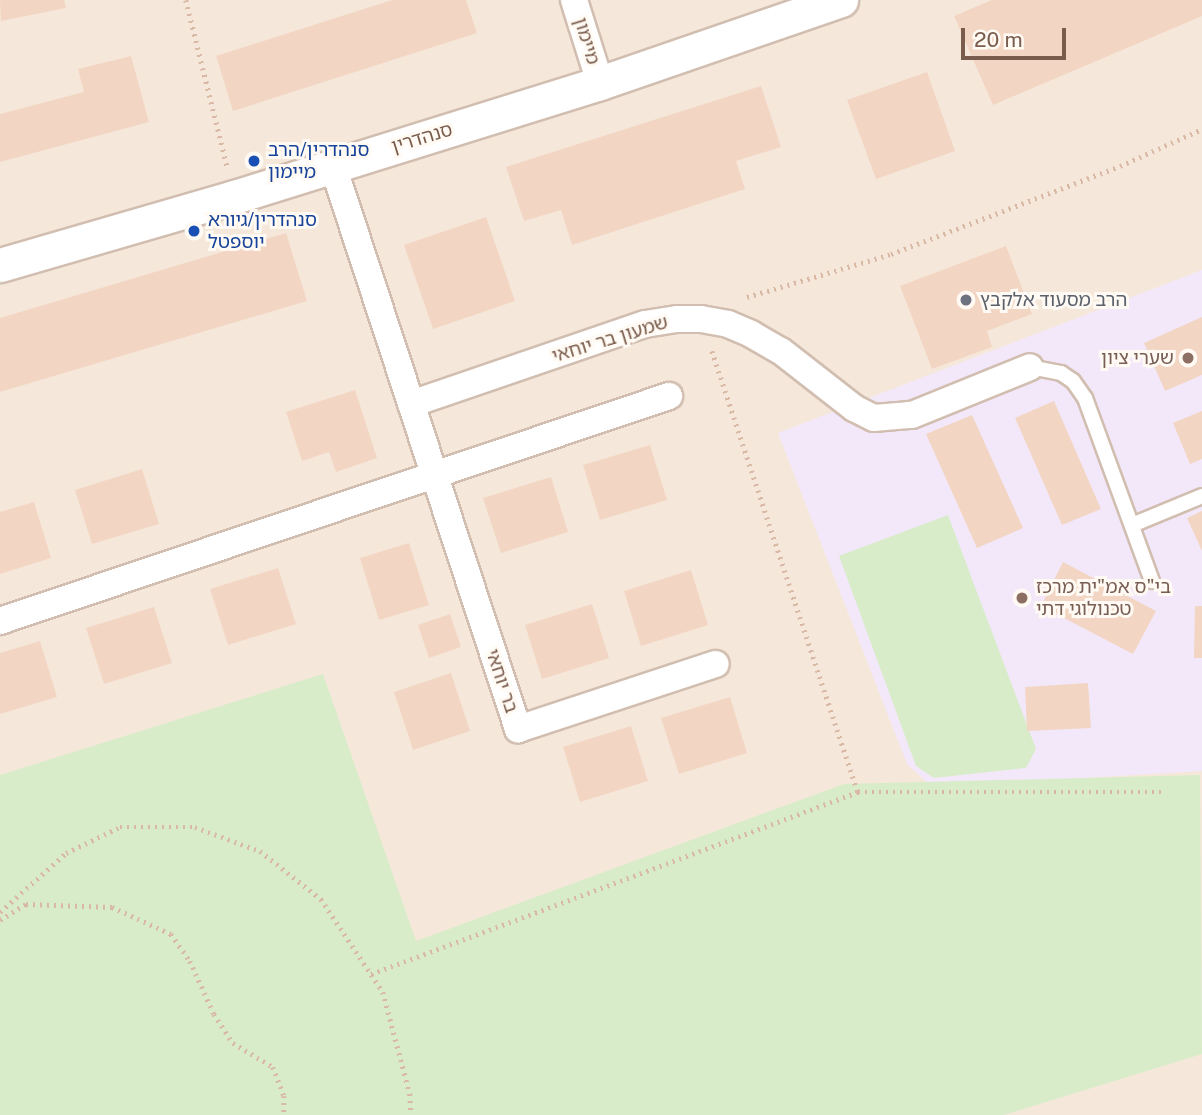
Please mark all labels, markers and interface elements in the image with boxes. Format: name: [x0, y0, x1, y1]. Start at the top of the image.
scale bar: [964, 14, 1069, 58]
street label: מיימון: [569, 15, 605, 67]
text: 20 m: [974, 27, 1023, 52]
street label: סנהדרין: [389, 118, 455, 158]
place label: סנהדרין/הרב מיימון: [268, 139, 369, 183]
marker: סנהדרין/הרב מיימון: [246, 153, 262, 169]
place label: סנהדרין/גיורא יוספטל: [208, 209, 317, 253]
marker: סנהדרין/גיורא יוספטל: [186, 223, 202, 239]
place label: הרב מסעוד אלקבץ: [980, 289, 1127, 311]
marker: הרב מסעוד אלקבץ: [958, 292, 974, 308]
street label: שמעון בר יוחאי: [549, 311, 671, 367]
place label: שערי ציון: [1101, 347, 1174, 369]
marker: שערי ציון: [1180, 350, 1196, 366]
place label: בי"ס אמ"ית מרכז טכנולוגי דתי: [1036, 576, 1171, 620]
marker: בי"ס אמ"ית מרכז טכנולוגי דתי: [1014, 590, 1030, 606]
street label: בר יוחאי: [481, 646, 523, 716]

